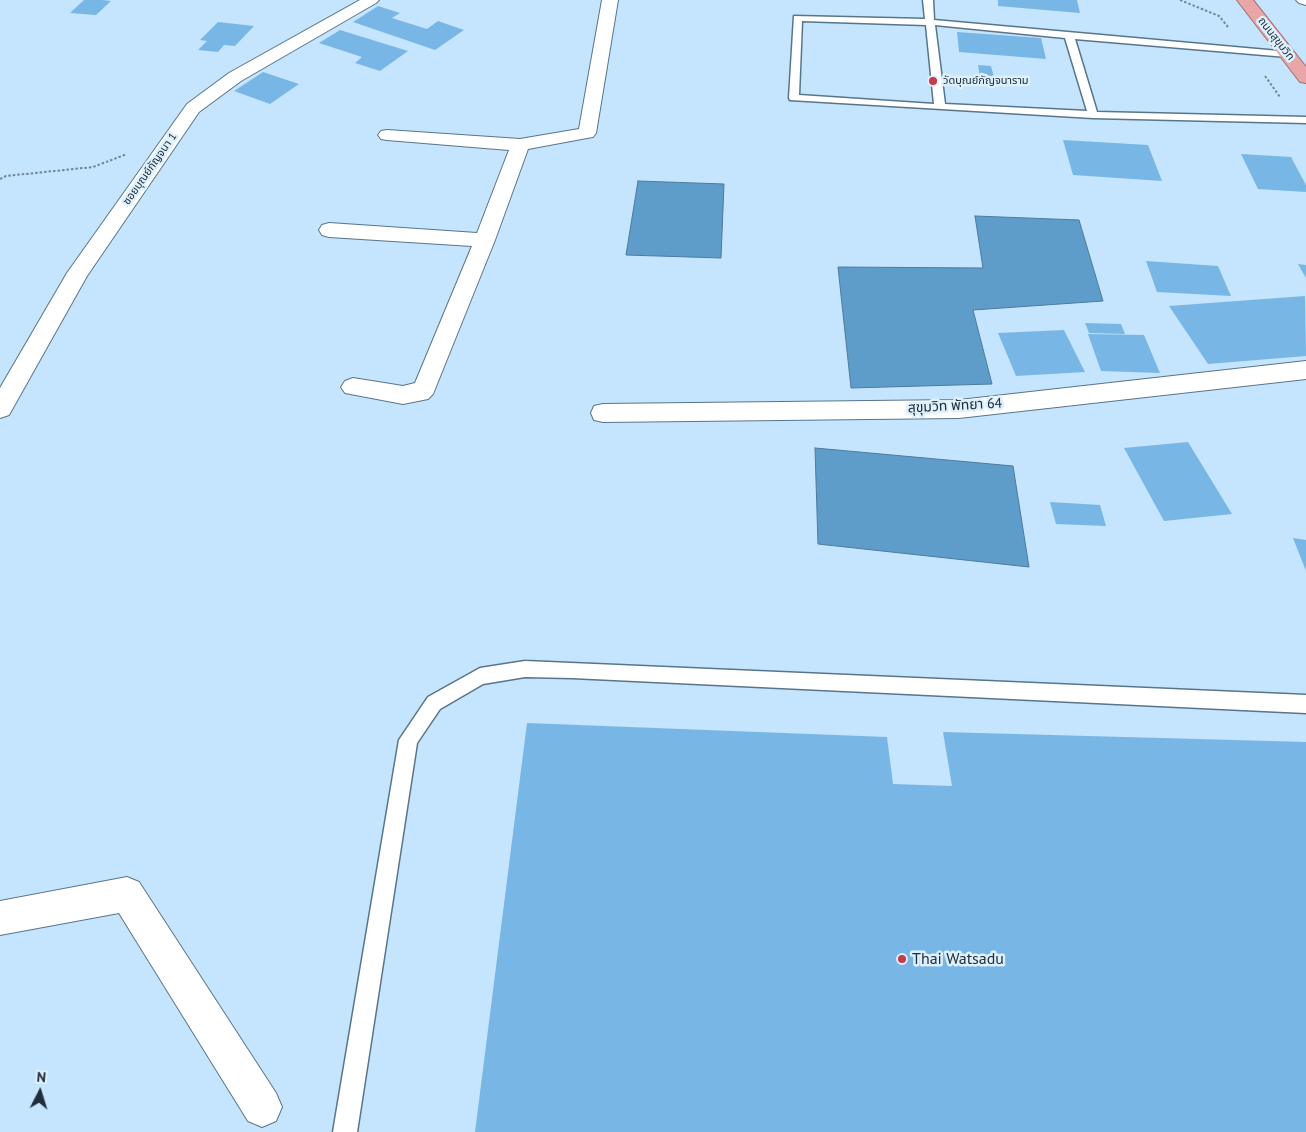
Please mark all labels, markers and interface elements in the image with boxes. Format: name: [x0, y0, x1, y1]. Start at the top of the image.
street label: ถนนสุขุมวิท: [1255, 15, 1297, 63]
place label: วัดบุณย์กัญจนาราม: [943, 74, 1029, 88]
marker: วัดบุณย์กัญจนาราม: [927, 75, 939, 87]
street label: ซอยบุณย์กัญจนา 1: [120, 131, 180, 207]
street label: สุขุมวิท พัทยา 64: [907, 395, 1003, 417]
place label: Thai Watsadu: [912, 949, 1004, 969]
marker: Thai Watsadu: [896, 953, 908, 965]
north arrow: [15, 1067, 65, 1117]
text: N: [36, 1068, 47, 1086]

